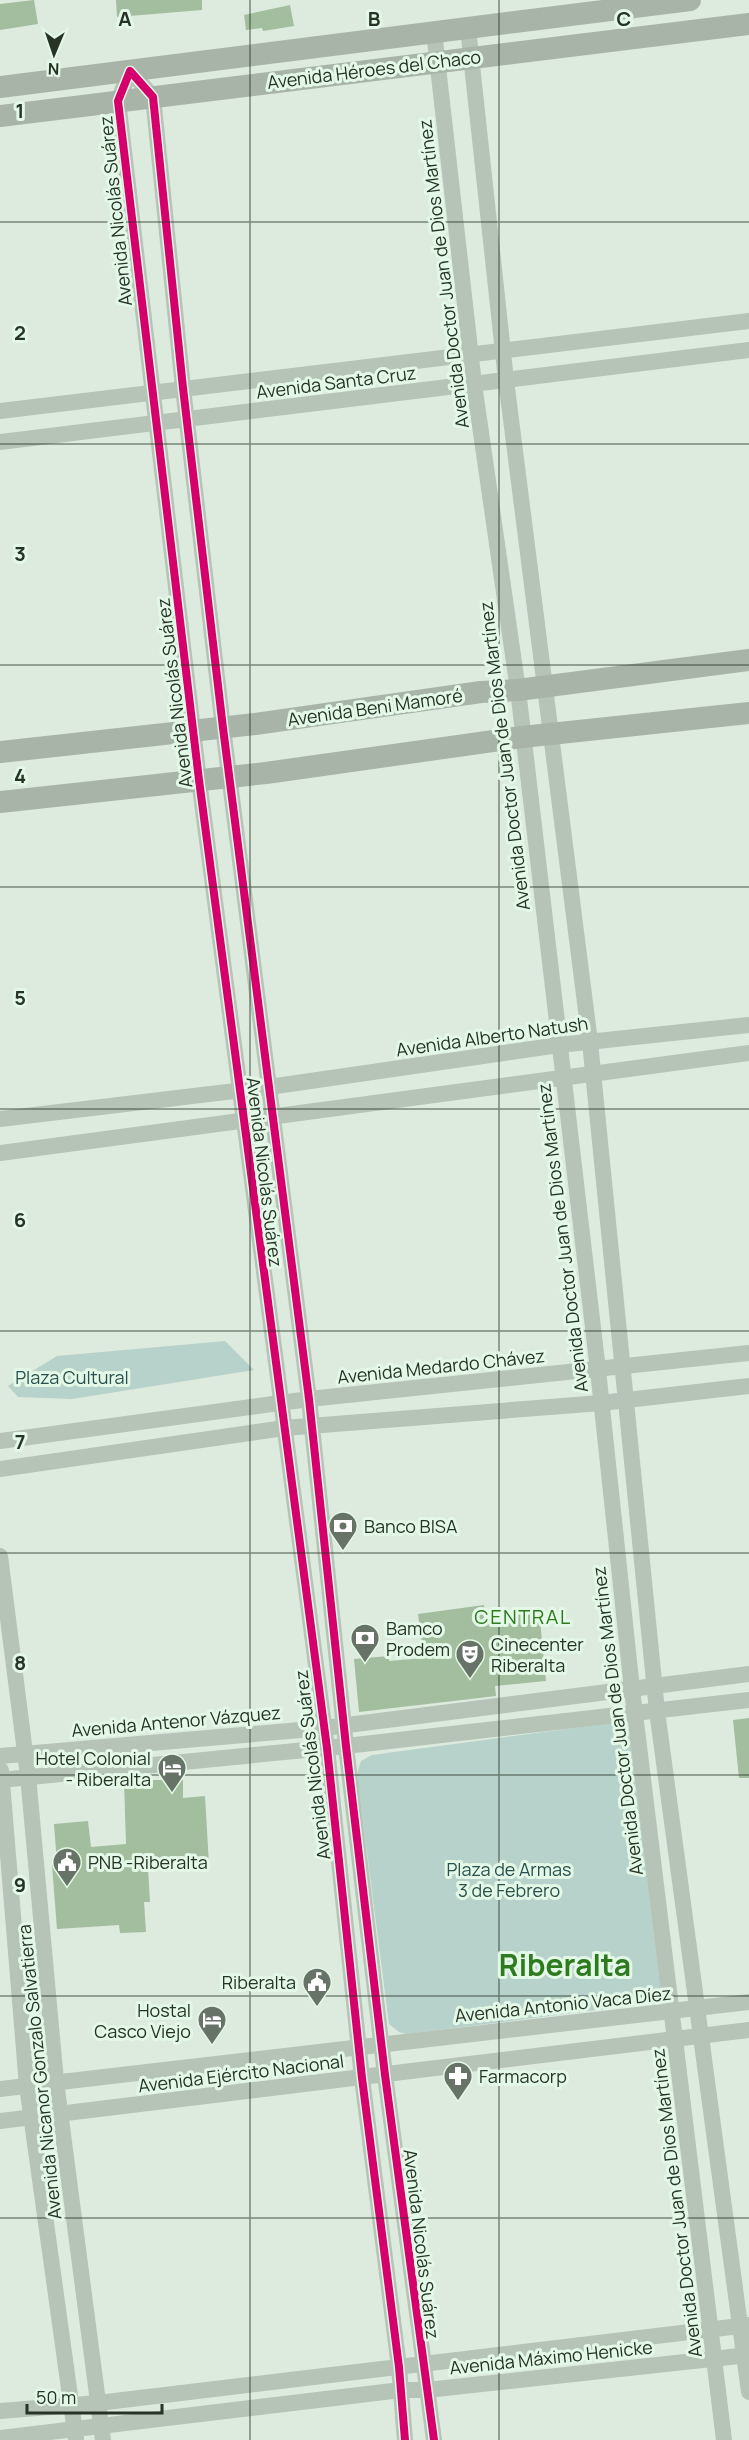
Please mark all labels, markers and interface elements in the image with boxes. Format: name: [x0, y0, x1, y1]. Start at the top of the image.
text: A: [118, 5, 132, 32]
text: B: [368, 5, 381, 32]
text: C: [617, 5, 631, 32]
north arrow: [24, 24, 84, 84]
street label: Avenida Héroes del Chaco: [266, 44, 482, 94]
text: N: [47, 58, 60, 80]
text: 1: [16, 97, 24, 124]
street label: Avenida Nicolás Suárez: [93, 115, 137, 307]
street label: Avenida Doctor Juan de Dios Martínez: [412, 118, 474, 430]
text: 2: [14, 319, 26, 346]
street label: Avenida Santa Cruz: [255, 360, 417, 404]
text: 3: [14, 540, 26, 567]
street label: Avenida Nicolás Suárez: [150, 597, 198, 789]
street label: Avenida Doctor Juan de Dios Martínez: [473, 600, 535, 912]
street label: Avenida Beni Mamoré: [286, 683, 464, 731]
text: 4: [14, 762, 26, 789]
text: 5: [14, 984, 26, 1011]
street label: Avenida Alberto Natush: [394, 1011, 590, 1061]
street label: Avenida Nicolás Suárez: [241, 1076, 289, 1268]
street label: Avenida Doctor Juan de Dios Martínez: [531, 1082, 593, 1394]
text: 6: [14, 1206, 26, 1233]
street label: Avenida Medardo Chávez: [336, 1343, 546, 1389]
park label: Plaza Cultural: [15, 1365, 129, 1389]
text: 7: [15, 1428, 25, 1455]
bank icon: Banco BISA: [327, 1510, 359, 1552]
place label: Banco BISA: [364, 1514, 458, 1538]
street label: Avenida Doctor Juan de Dios Martínez: [586, 1565, 648, 1877]
district label: CENTRAL: [474, 1603, 572, 1630]
place label: Bamco Prodem: [386, 1616, 450, 1661]
bank icon: Bamco Prodem: [349, 1622, 381, 1664]
place label: Cinecenter Riberalta: [491, 1632, 584, 1677]
theatre icon: Cinecenter Riberalta: [454, 1638, 486, 1680]
text: 8: [14, 1649, 26, 1676]
street label: Avenida Nicolás Suárez: [288, 1669, 336, 1861]
street label: Avenida Antenor Vázquez: [70, 1700, 282, 1742]
place label: Hotel Colonial - Riberalta: [35, 1746, 151, 1791]
hotel icon: Hotel Colonial - Riberalta: [156, 1752, 188, 1794]
public building icon: PNB -Riberalta: [51, 1846, 83, 1888]
place label: PNB -Riberalta: [88, 1850, 208, 1874]
park label: Plaza de Armas 3 de Febrero: [446, 1857, 572, 1902]
text: 9: [14, 1871, 26, 1898]
street label: Avenida Nicanor Gonzalo Salvatierra: [12, 1923, 66, 2221]
district label: Riberalta: [499, 1944, 631, 1985]
public building icon: Riberalta: [301, 1966, 333, 2008]
place label: Riberalta: [222, 1970, 296, 1994]
street label: Avenida Antonio Vaca Díez: [454, 1981, 672, 2027]
place label: Hostal Casco Viejo: [94, 1998, 191, 2043]
hotel icon: Hostal Casco Viejo: [196, 2004, 228, 2046]
street label: Avenida Doctor Juan de Dios Martínez: [645, 2047, 707, 2359]
street label: Avenida Ejército Nacional: [137, 2048, 345, 2098]
pharmacy icon: Farmacorp: [442, 2060, 474, 2102]
place label: Farmacorp: [479, 2064, 567, 2088]
street label: Avenida Nicolás Suárez: [398, 2148, 446, 2340]
street label: Avenida Máximo Henicke: [448, 2334, 654, 2380]
scale bar: [27, 2377, 162, 2415]
text: 50 m: [36, 2385, 76, 2409]

